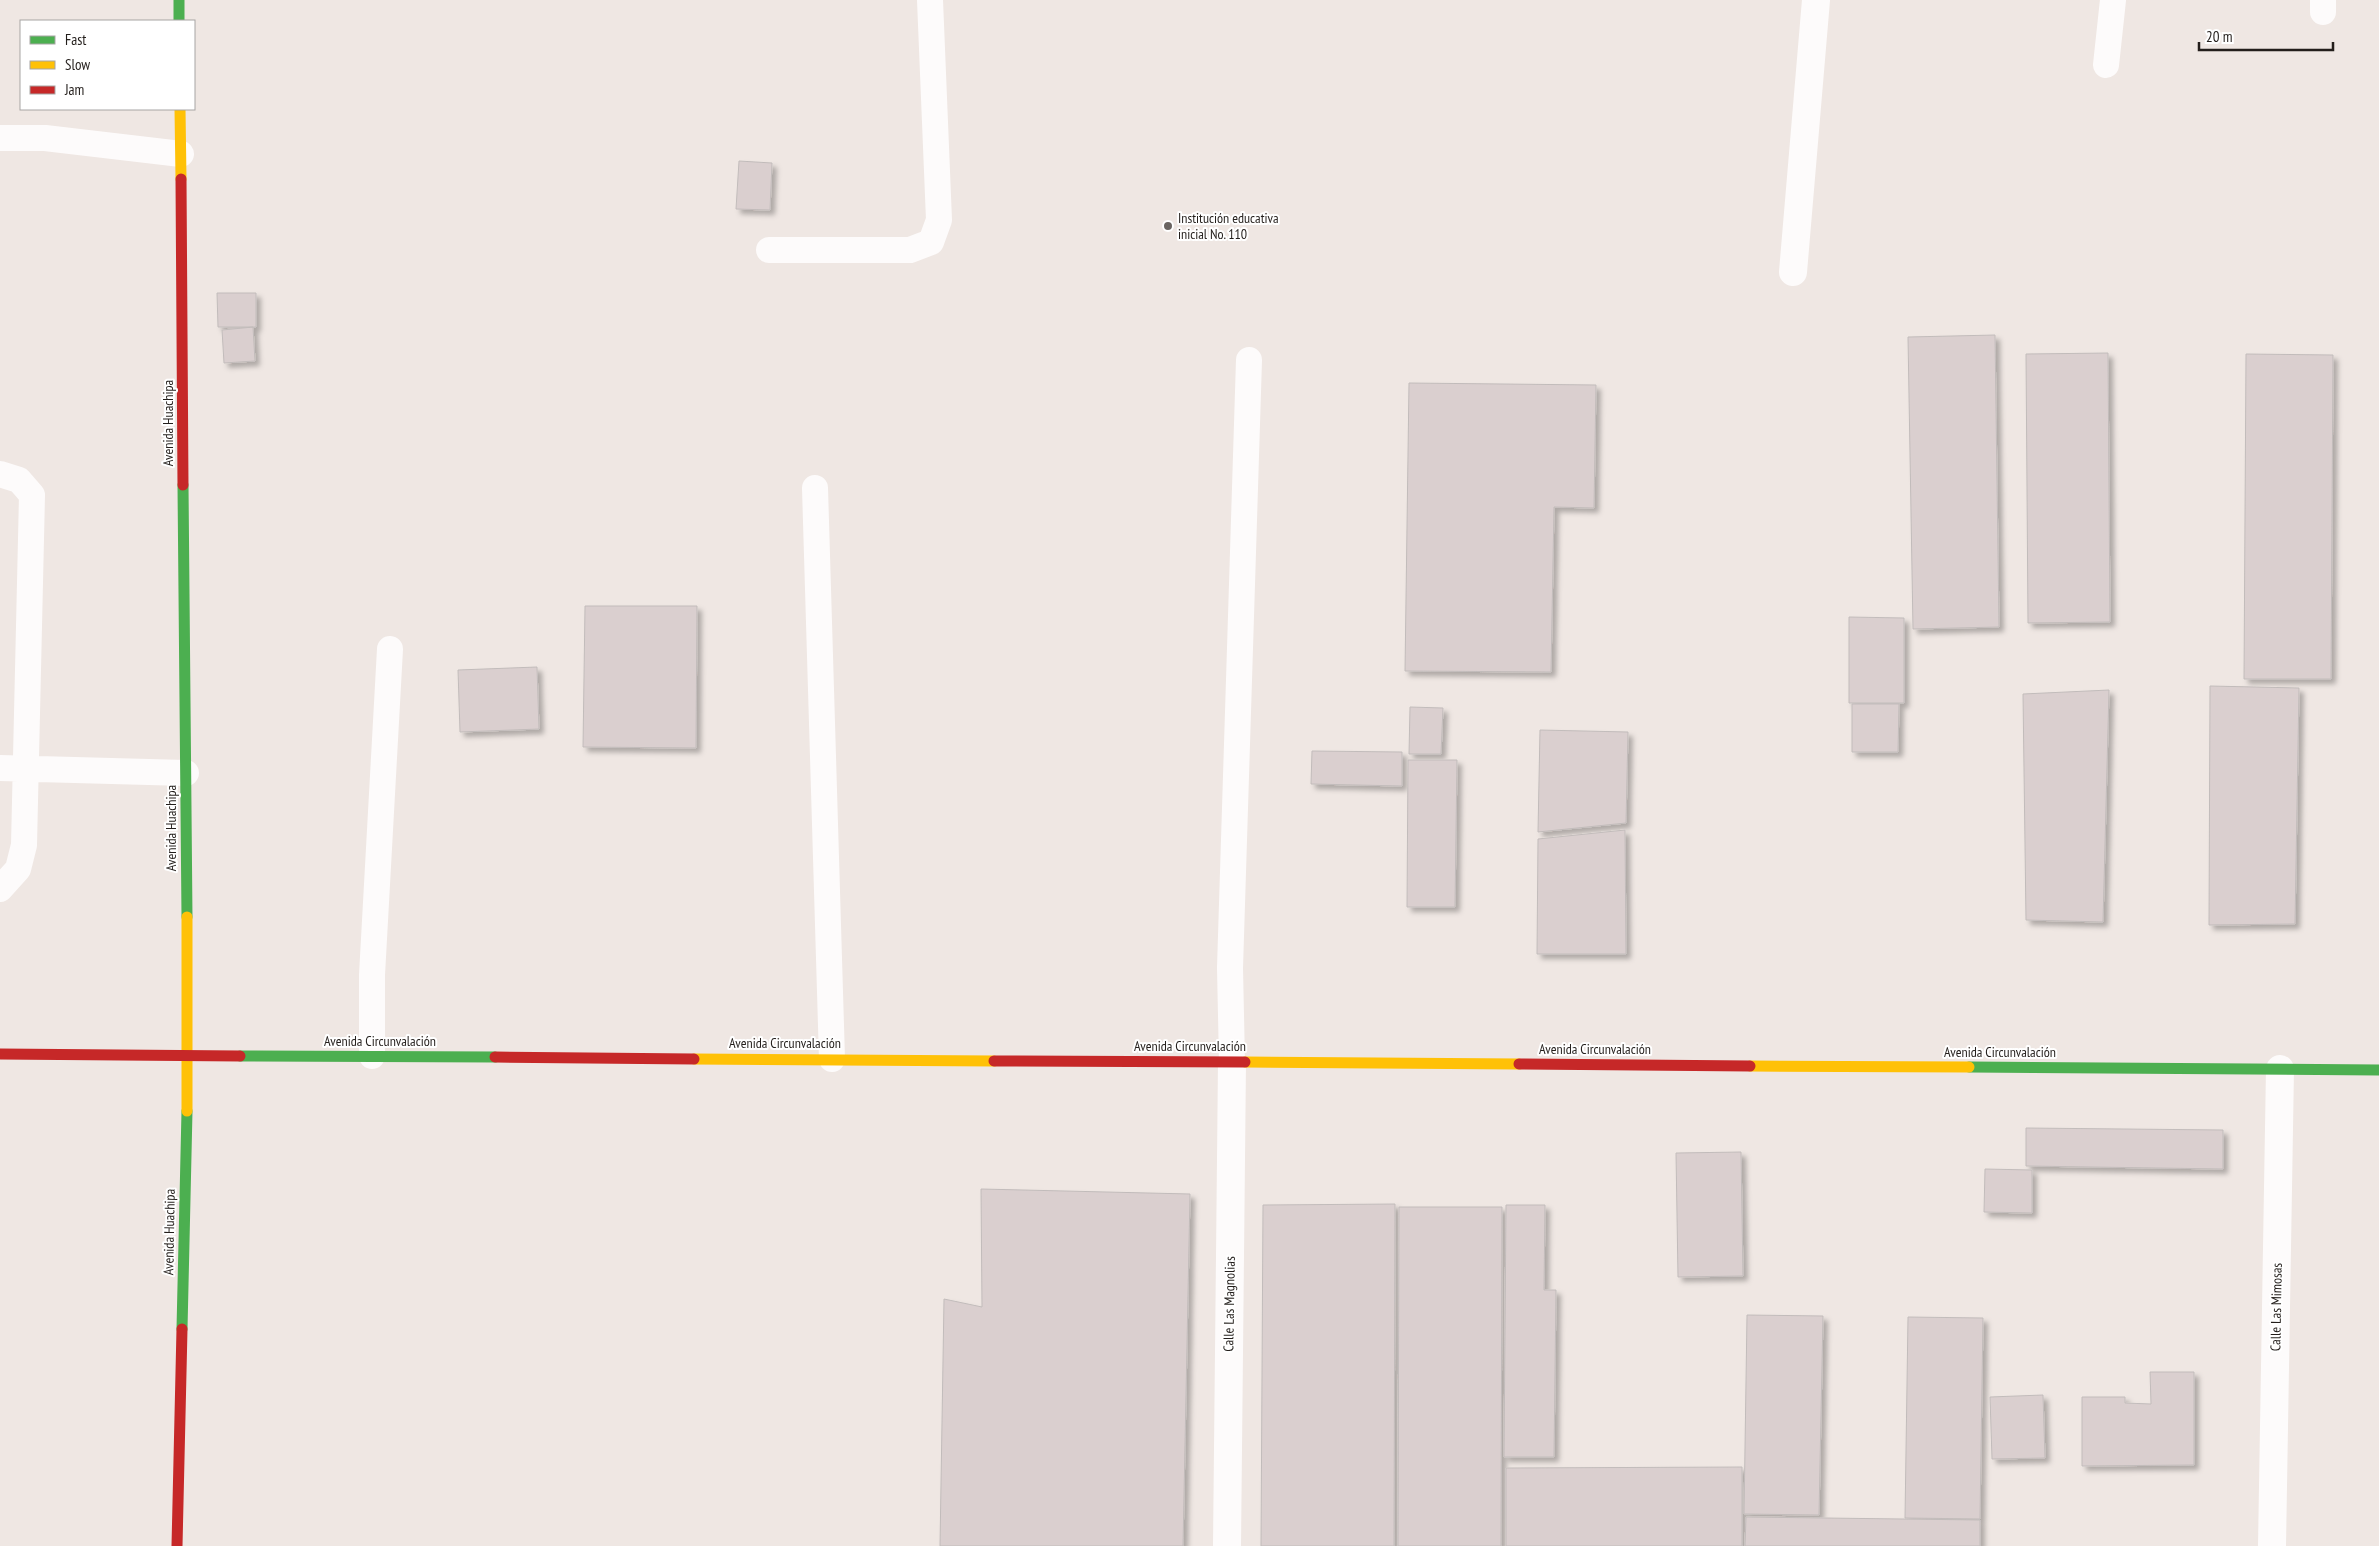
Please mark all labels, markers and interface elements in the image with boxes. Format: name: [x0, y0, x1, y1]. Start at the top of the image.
legend: [20, 20, 195, 110]
scale bar: [2199, 20, 2333, 52]
text: 20 m: [2206, 27, 2232, 46]
text: Fast: [65, 30, 86, 49]
text: Slow: [65, 55, 90, 74]
text: Jam: [64, 80, 84, 99]
place label: Institución educativa inicial No. 110: [1178, 209, 1279, 243]
marker: Institución educativa inicial No. 110: [1162, 220, 1174, 232]
street label: Avenida Huachipa: [159, 380, 177, 466]
street label: Avenida Huachipa: [162, 785, 180, 871]
street label: Avenida Circunvalación: [324, 1032, 436, 1050]
street label: Avenida Circunvalación: [729, 1034, 841, 1052]
street label: Avenida Circunvalación: [1134, 1037, 1246, 1055]
street label: Avenida Circunvalación: [1539, 1040, 1651, 1058]
street label: Avenida Circunvalación: [1944, 1043, 2056, 1061]
street label: Avenida Huachipa: [159, 1189, 179, 1275]
street label: Calle Las Magnolias: [1219, 1256, 1239, 1352]
street label: Calle Las Mimosas: [2266, 1262, 2286, 1351]

